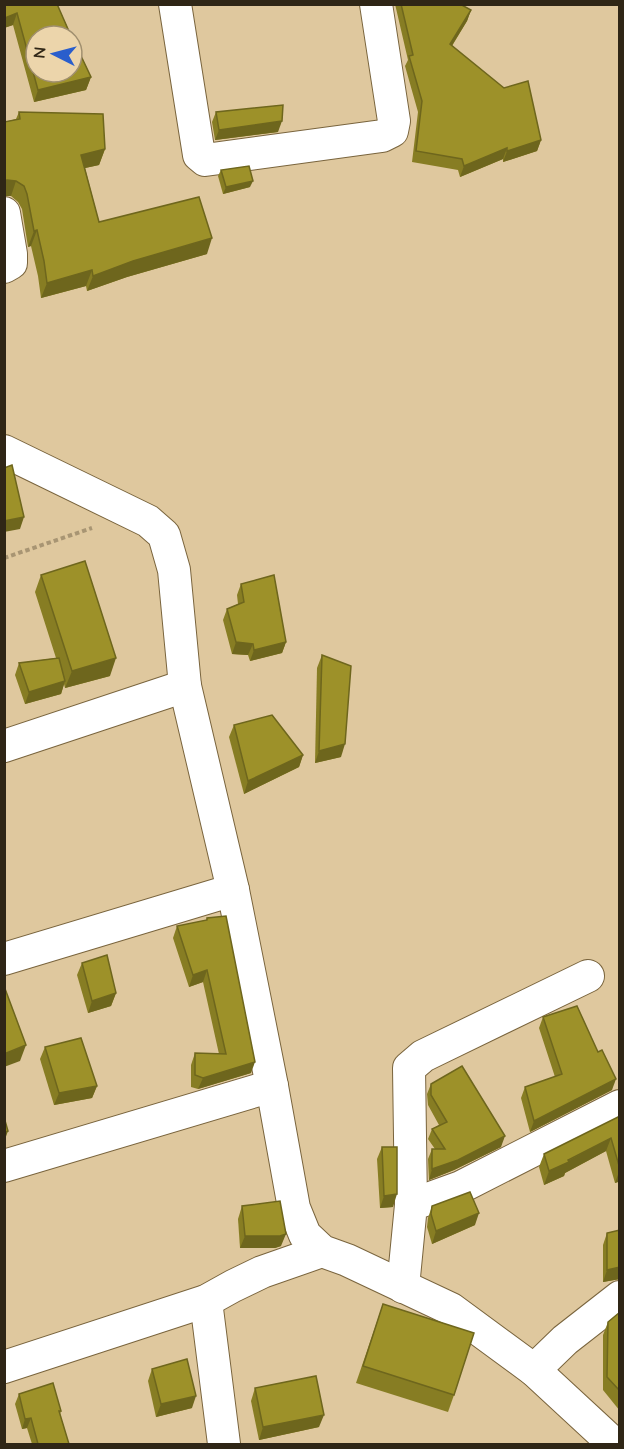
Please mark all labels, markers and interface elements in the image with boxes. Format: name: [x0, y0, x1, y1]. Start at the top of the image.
north arrow: [24, 24, 84, 84]
text: N: [29, 46, 50, 59]

